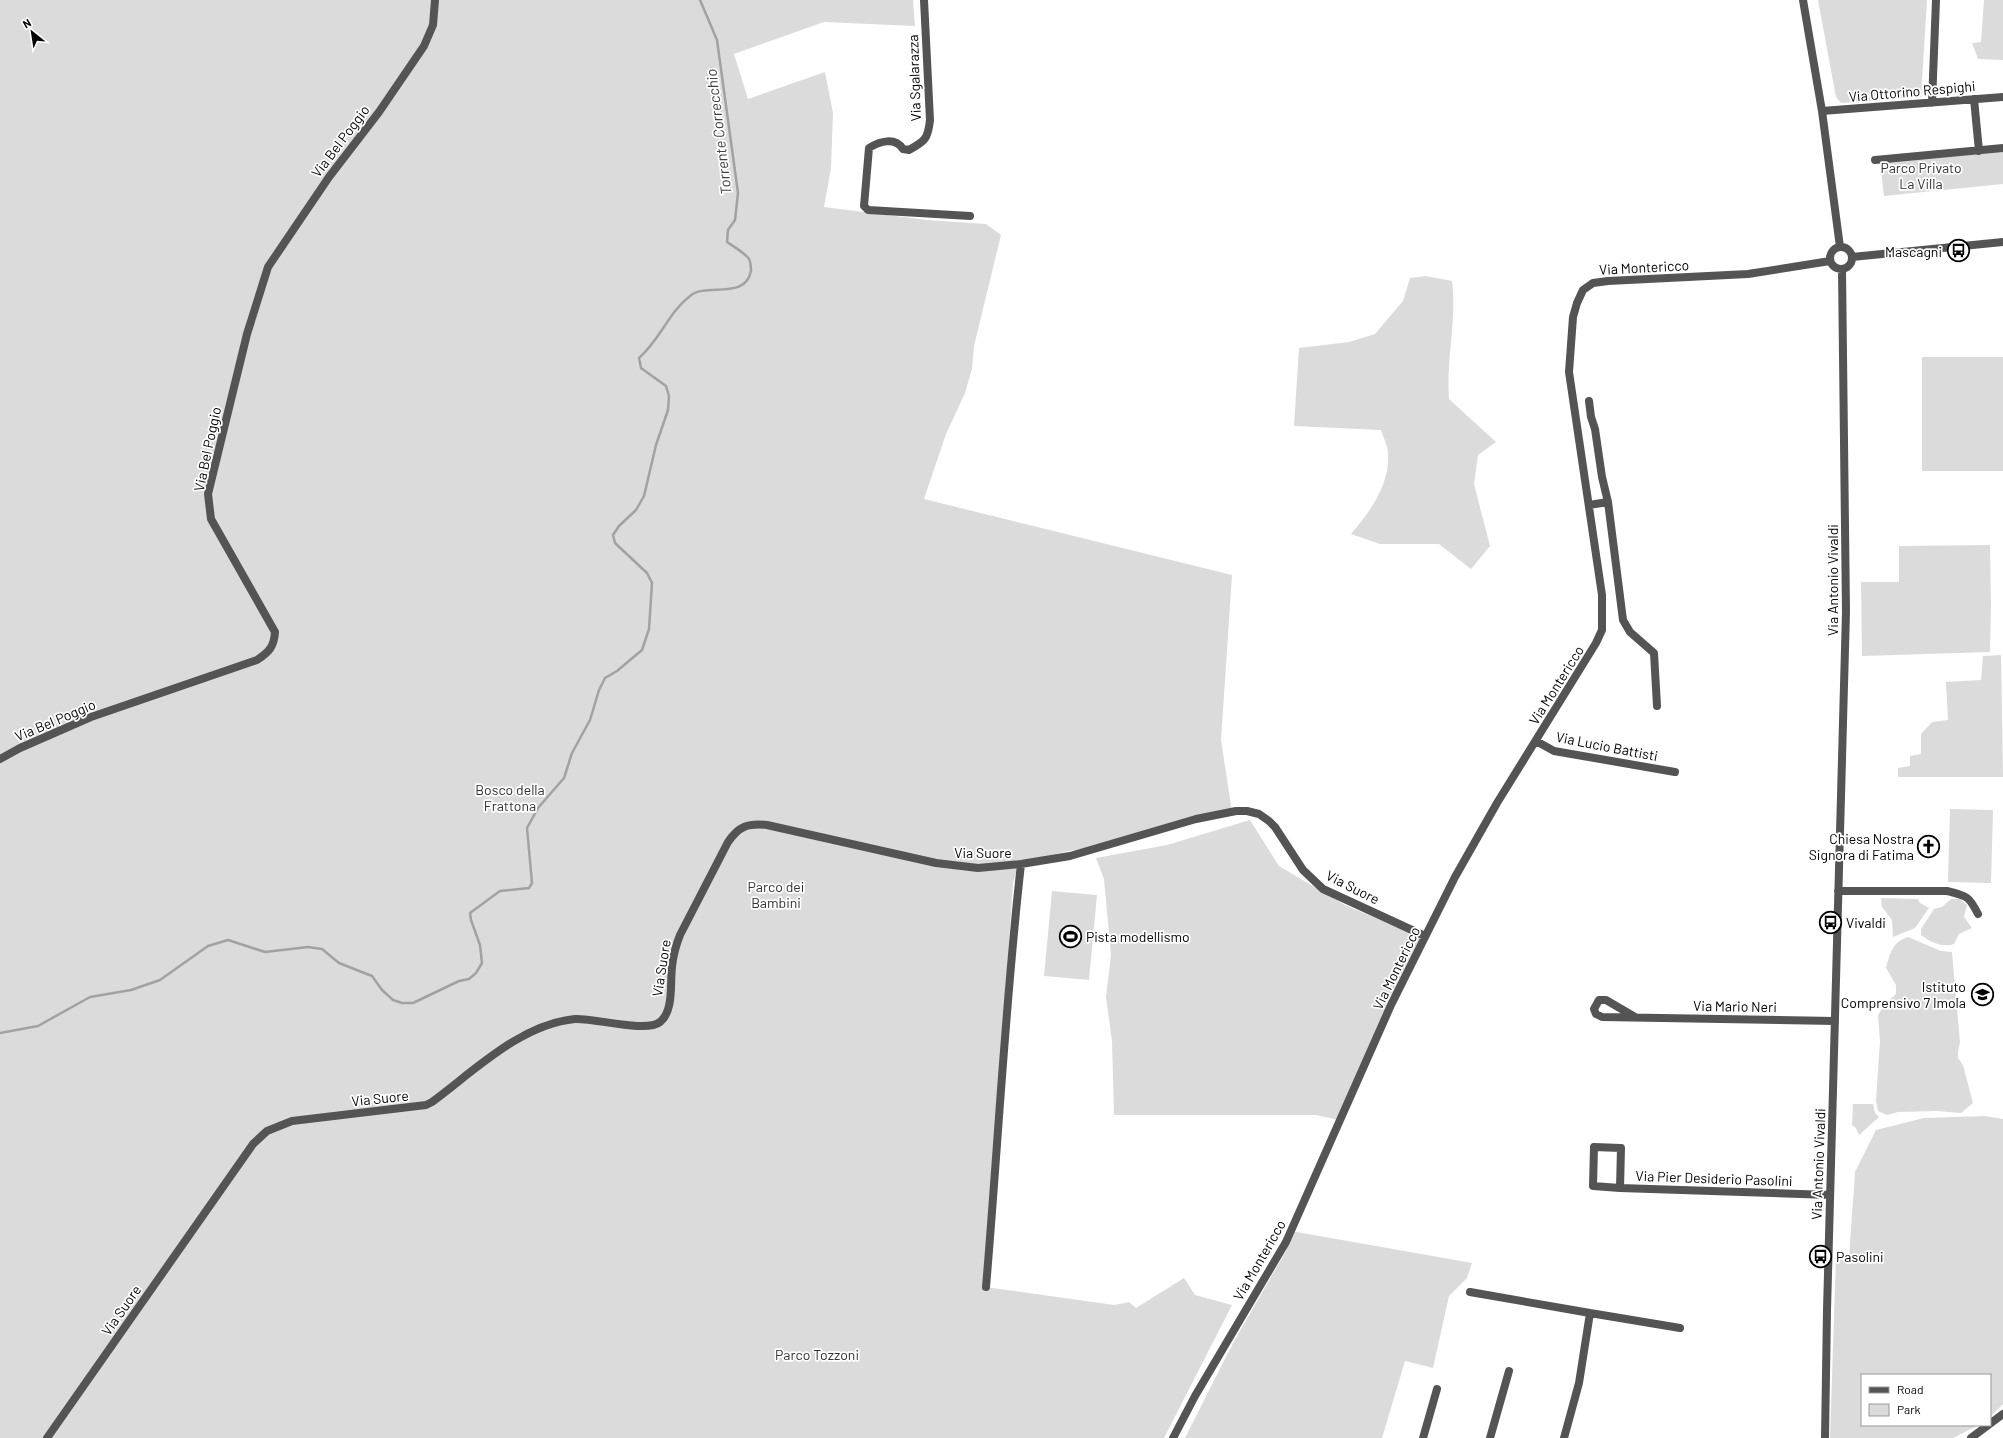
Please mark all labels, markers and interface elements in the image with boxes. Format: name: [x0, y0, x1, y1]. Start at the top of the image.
north arrow: [12, 12, 52, 52]
text: N: [20, 15, 33, 30]
street label: Via Sgalarazza: [904, 34, 924, 122]
water label: Torrente Correcchio: [701, 68, 735, 196]
street label: Via Ottorino Respighi: [1848, 77, 1976, 105]
street label: Via Bel Poggio: [307, 102, 373, 180]
park label: Parco Privato La Villa: [1880, 159, 1962, 192]
bus stop icon: Mascagni: [1945, 238, 1971, 264]
place label: Mascagni: [1885, 243, 1942, 260]
street label: Via Montericco: [1599, 256, 1689, 278]
street label: Via Bel Poggio: [190, 405, 224, 493]
street label: Via Antonio Vivaldi: [1824, 524, 1841, 636]
street label: Via Montericco: [1525, 642, 1587, 728]
street label: Via Bel Poggio: [12, 695, 98, 745]
street label: Via Lucio Battisti: [1555, 728, 1659, 764]
park label: Bosco della Frattona: [475, 781, 545, 814]
place label: Chiesa Nostra Signora di Fatima: [1809, 830, 1914, 863]
church icon: Chiesa Nostra Signora di Fatima: [1916, 833, 1942, 859]
street label: Via Suore: [954, 844, 1012, 861]
street label: Via Suore: [1323, 866, 1383, 908]
park label: Parco dei Bambini: [748, 878, 804, 911]
bus stop icon: Vivaldi: [1817, 909, 1843, 935]
place label: Vivaldi: [1846, 914, 1886, 931]
sports icon: Pista modellismo: [1057, 923, 1083, 949]
street label: Via Montericco: [1369, 924, 1423, 1012]
place label: Pista modellismo: [1086, 928, 1190, 945]
street label: Via Suore: [648, 938, 674, 998]
place label: Istituto Comprensivo 7 Imola: [1841, 978, 1966, 1011]
school or university icon: Istituto Comprensivo 7 Imola: [1969, 981, 1995, 1007]
street label: Via Mario Neri: [1693, 997, 1777, 1015]
street label: Via Suore: [350, 1087, 410, 1109]
street label: Via Antonio Vivaldi: [1808, 1108, 1828, 1220]
street label: Via Pier Desiderio Pasolini: [1635, 1167, 1793, 1189]
street label: Via Montericco: [1229, 1217, 1289, 1303]
bus stop icon: Pasolini: [1808, 1243, 1834, 1269]
place label: Pasolini: [1836, 1248, 1884, 1265]
street label: Via Suore: [98, 1282, 144, 1338]
park label: Parco Tozzoni: [775, 1346, 859, 1363]
legend: [1861, 1374, 1991, 1426]
text: Road: [1897, 1382, 1924, 1396]
text: Park: [1897, 1402, 1921, 1416]

